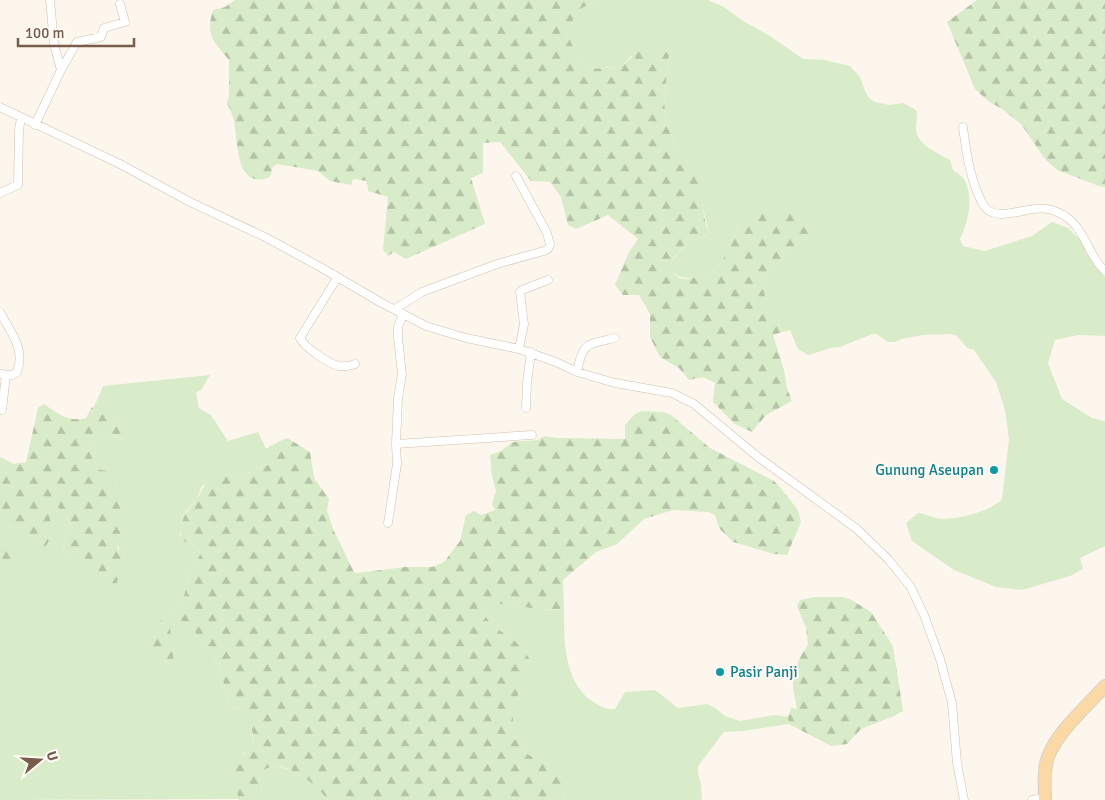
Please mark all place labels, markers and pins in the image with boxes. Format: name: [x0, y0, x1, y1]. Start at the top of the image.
place label: Gunung Aseupan: [875, 461, 984, 479]
marker: Gunung Aseupan: [988, 464, 1000, 476]
place label: Pasir Panji: [730, 663, 797, 681]
marker: Pasir Panji: [714, 666, 726, 678]

